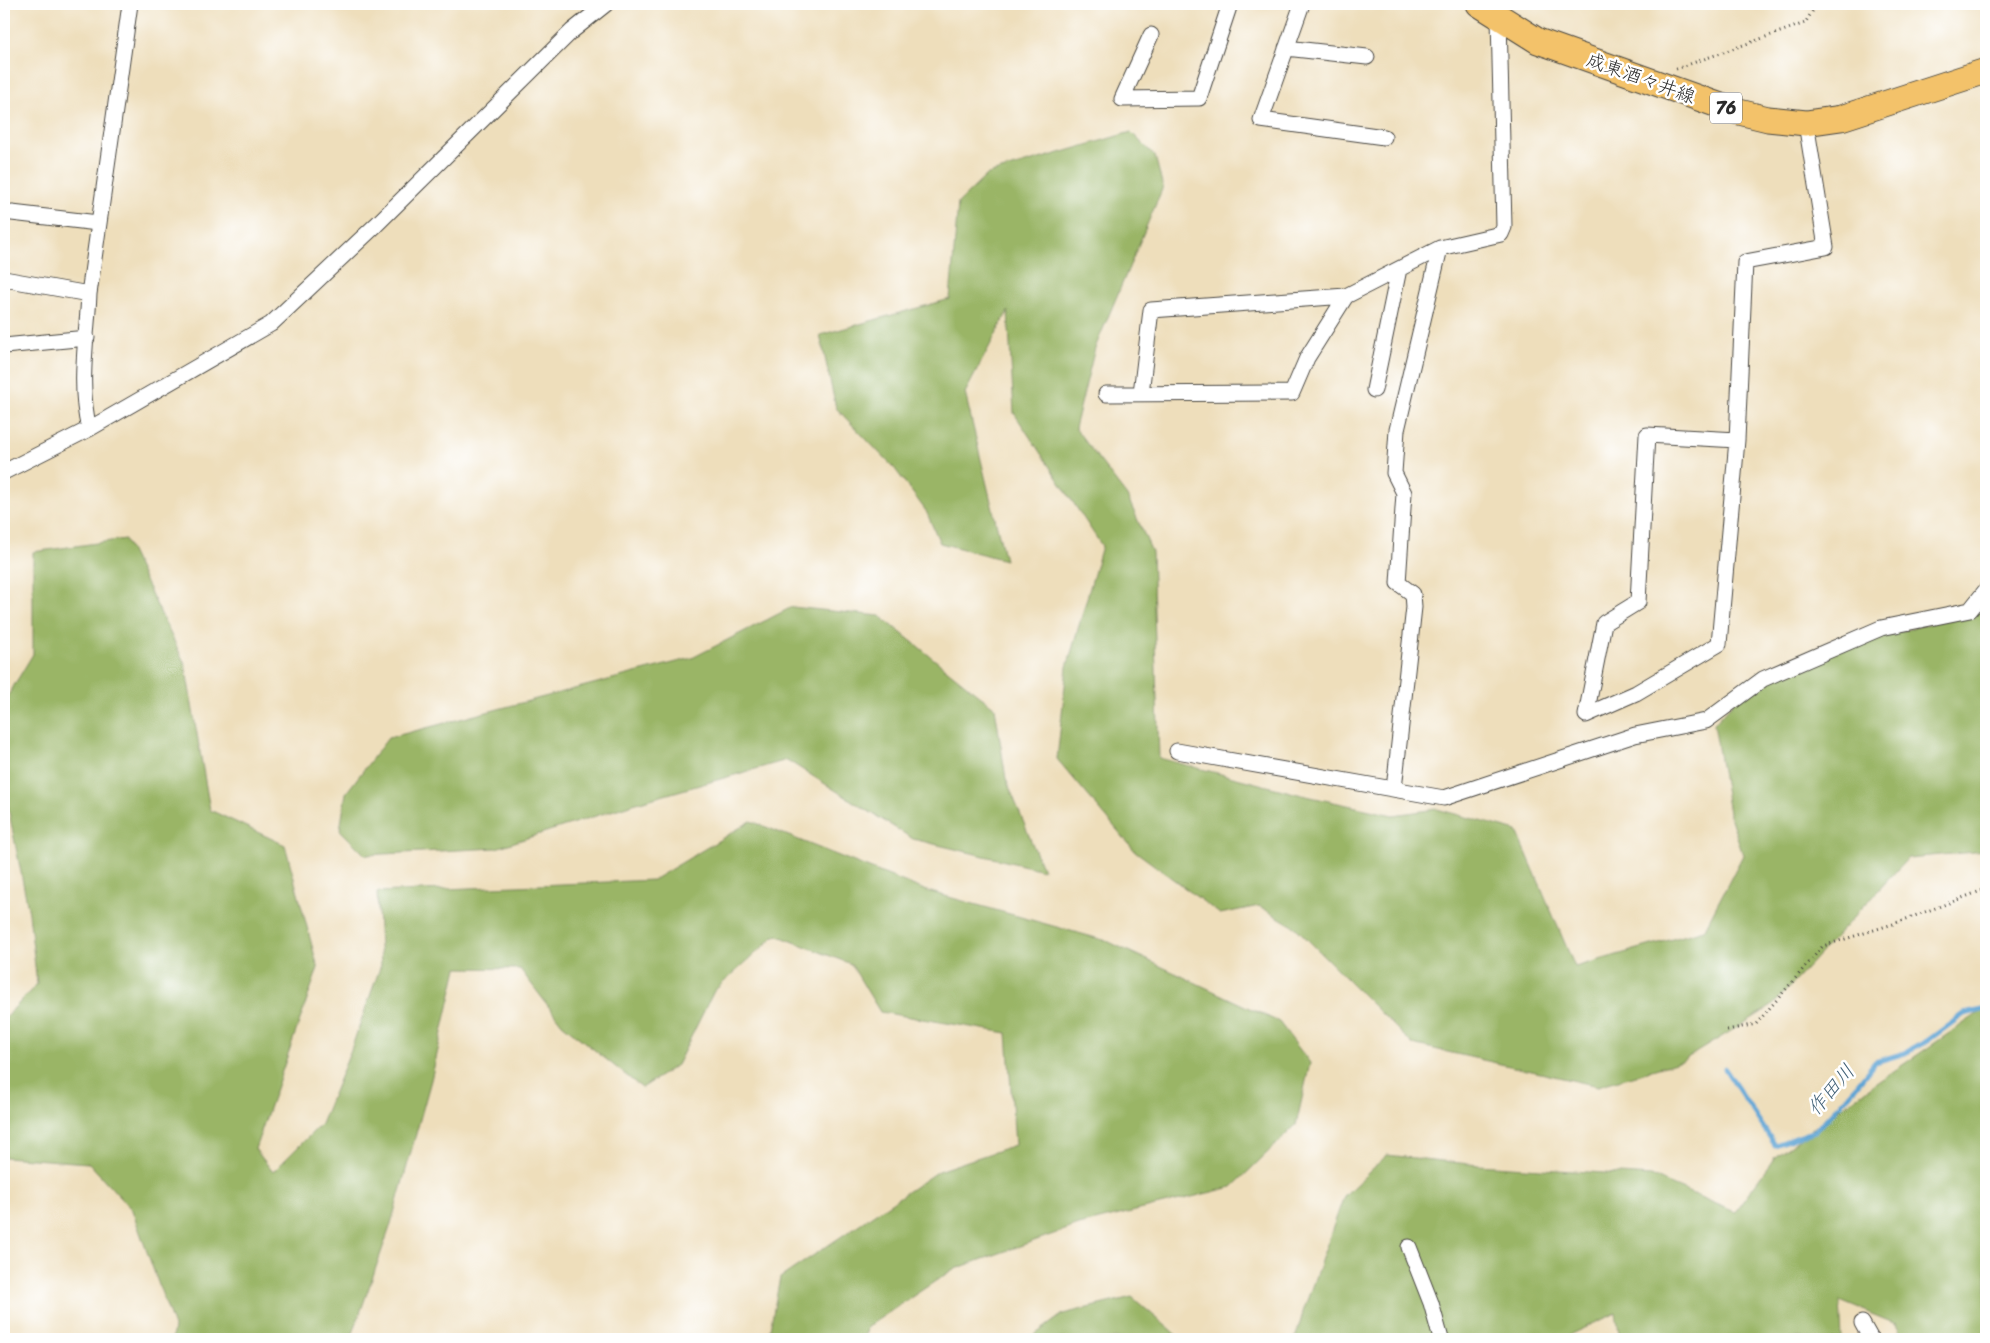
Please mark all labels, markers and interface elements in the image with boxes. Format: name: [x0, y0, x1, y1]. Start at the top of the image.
street label: 成東酒々井線: [1582, 43, 1700, 113]
road number: 76: [1710, 92, 1742, 124]
water label: 作田川: [1798, 1056, 1864, 1124]

